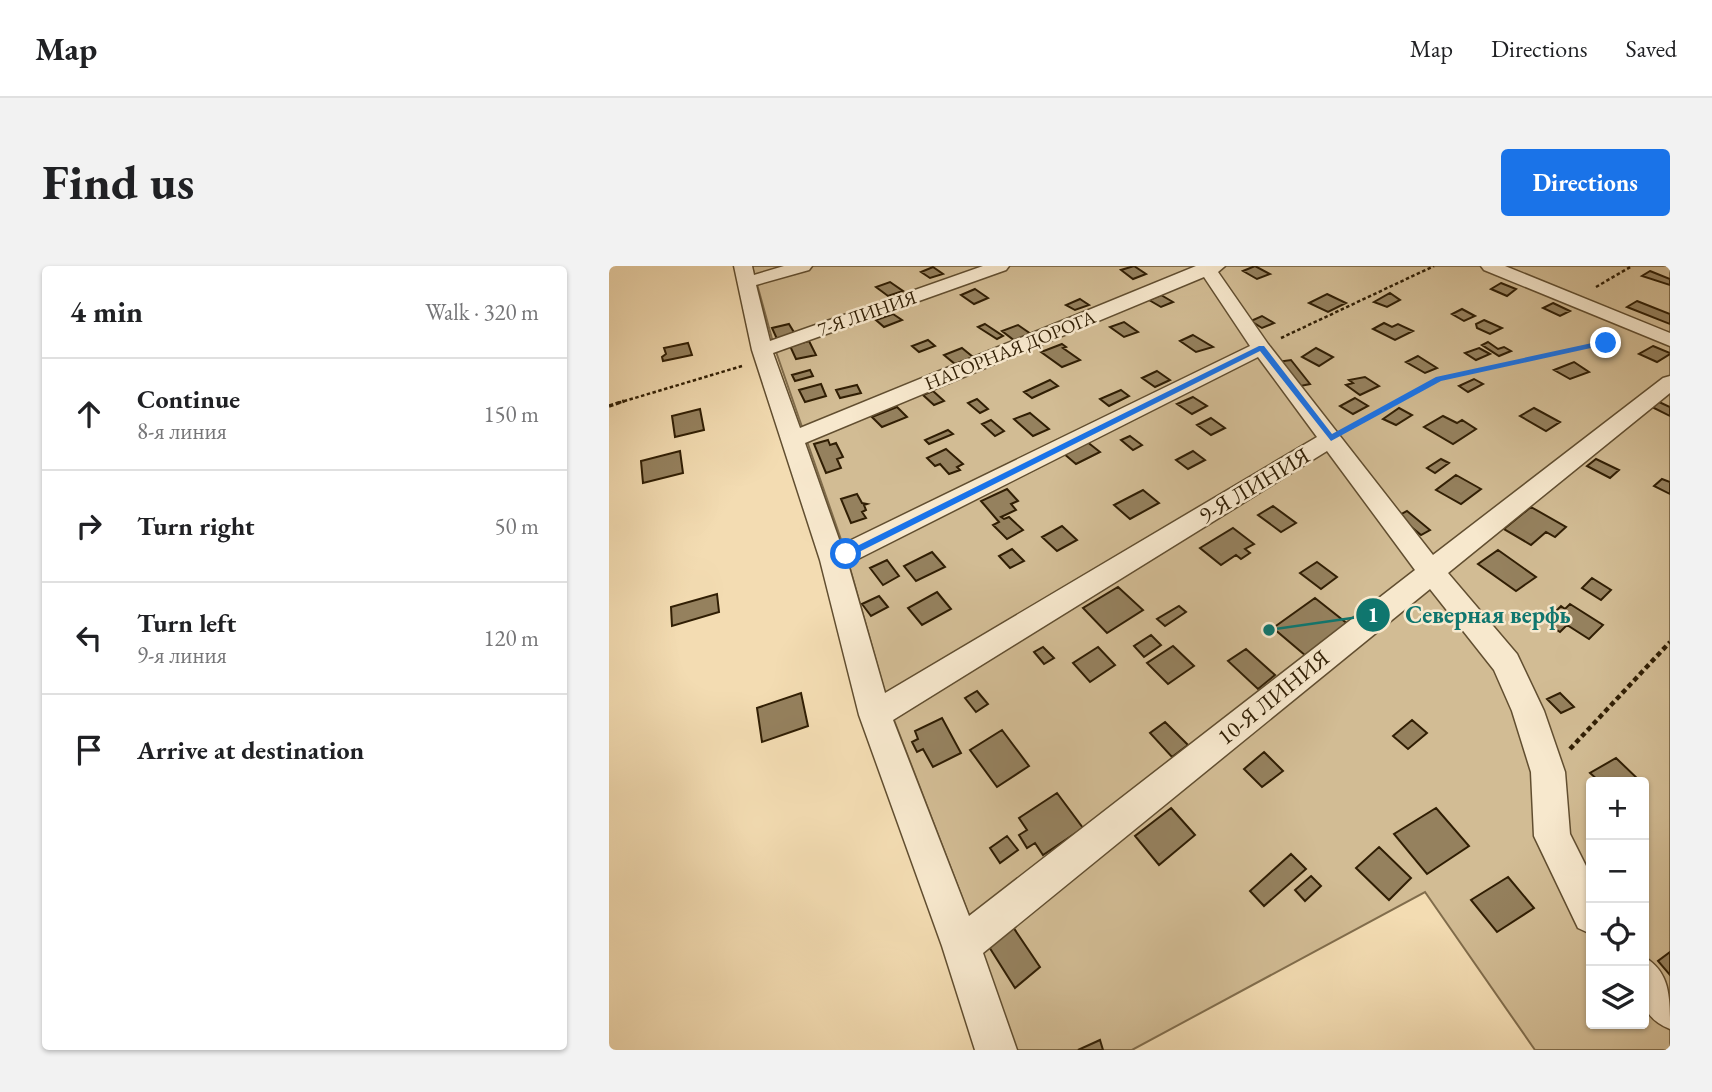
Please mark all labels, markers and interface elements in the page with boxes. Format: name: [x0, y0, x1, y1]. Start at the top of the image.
text: Map: [35, 27, 97, 70]
text: Map: [1410, 33, 1453, 64]
text: Directions: [1491, 33, 1588, 64]
text: Saved: [1626, 33, 1677, 64]
button: Directions: [1501, 149, 1670, 216]
text: Find us: [42, 150, 194, 214]
street label: 7-Я ЛИНИЯ: [814, 284, 920, 342]
text: 4 min: [70, 292, 143, 331]
text: Walk · 320 m: [425, 297, 539, 327]
street label: НАГОРНАЯ ДОРОГА: [921, 304, 1100, 396]
route end: [1590, 327, 1621, 358]
text: Continue: [137, 382, 240, 416]
icon: ahead: [70, 395, 108, 433]
text: 150 m: [483, 399, 539, 429]
text: 8-я линия: [137, 416, 227, 446]
street label: 9-Я ЛИНИЯ: [1193, 440, 1315, 530]
icon: right: [70, 507, 108, 545]
text: Turn right: [137, 509, 255, 543]
text: 50 m: [494, 511, 539, 541]
route start: [830, 538, 861, 569]
callout: Северная верфь: [1356, 592, 1584, 637]
text: Северная верфь: [1405, 599, 1571, 630]
text: 1: [1367, 601, 1379, 628]
text: Turn left: [137, 606, 236, 640]
icon: left: [70, 619, 108, 657]
text: 120 m: [483, 623, 539, 653]
text: 9-я линия: [137, 640, 227, 670]
street label: 10-Я ЛИНИЯ: [1211, 643, 1335, 751]
icon: arrive: [70, 731, 108, 769]
text: Arrive at destination: [137, 733, 364, 767]
map controls: [1586, 777, 1649, 1029]
button: +: [1586, 777, 1649, 840]
button: −: [1586, 840, 1649, 903]
button: locate: [1586, 903, 1649, 966]
button: layers: [1586, 966, 1649, 1029]

